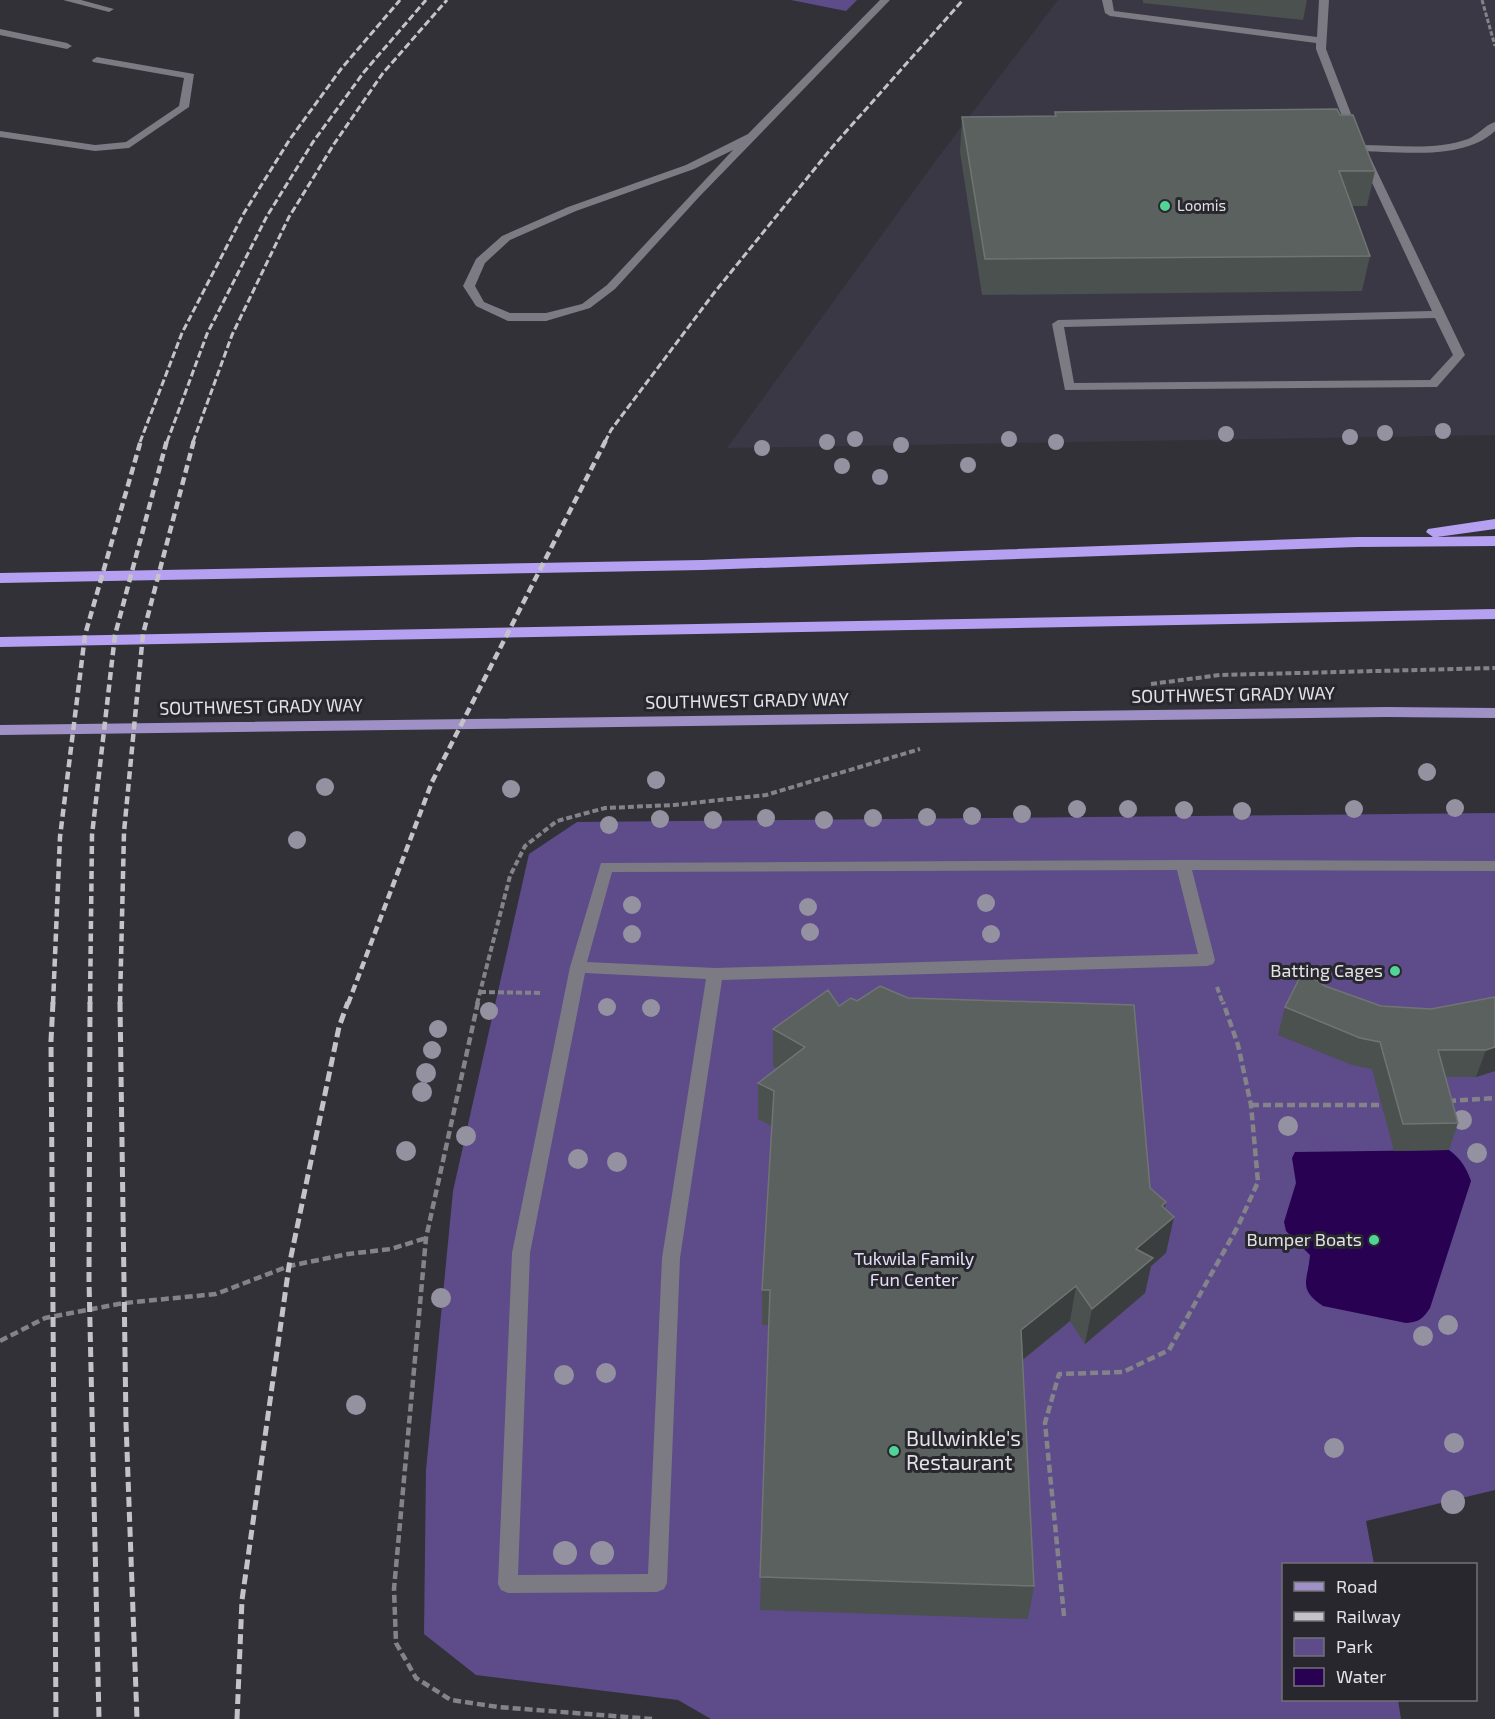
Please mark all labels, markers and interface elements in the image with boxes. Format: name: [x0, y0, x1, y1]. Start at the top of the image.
place label: Loomis: [1177, 196, 1226, 214]
marker: Loomis: [1158, 199, 1172, 213]
street label: SOUTHWEST GRADY WAY: [1131, 681, 1336, 707]
street label: SOUTHWEST GRADY WAY: [645, 687, 850, 713]
street label: SOUTHWEST GRADY WAY: [159, 693, 364, 719]
place label: Batting Cages: [1270, 959, 1383, 981]
marker: Batting Cages: [1388, 964, 1402, 978]
place label: Bumper Boats: [1247, 1228, 1362, 1250]
marker: Bumper Boats: [1367, 1233, 1381, 1247]
park label: Tukwila Family Fun Center: [854, 1247, 975, 1290]
place label: Bullwinkle's Restaurant: [906, 1425, 1021, 1474]
marker: Bullwinkle's Restaurant: [887, 1444, 901, 1458]
legend: [1282, 1563, 1477, 1701]
text: Road: [1336, 1575, 1377, 1597]
text: Railway: [1336, 1605, 1401, 1627]
text: Park: [1336, 1635, 1373, 1657]
text: Water: [1336, 1665, 1386, 1687]

